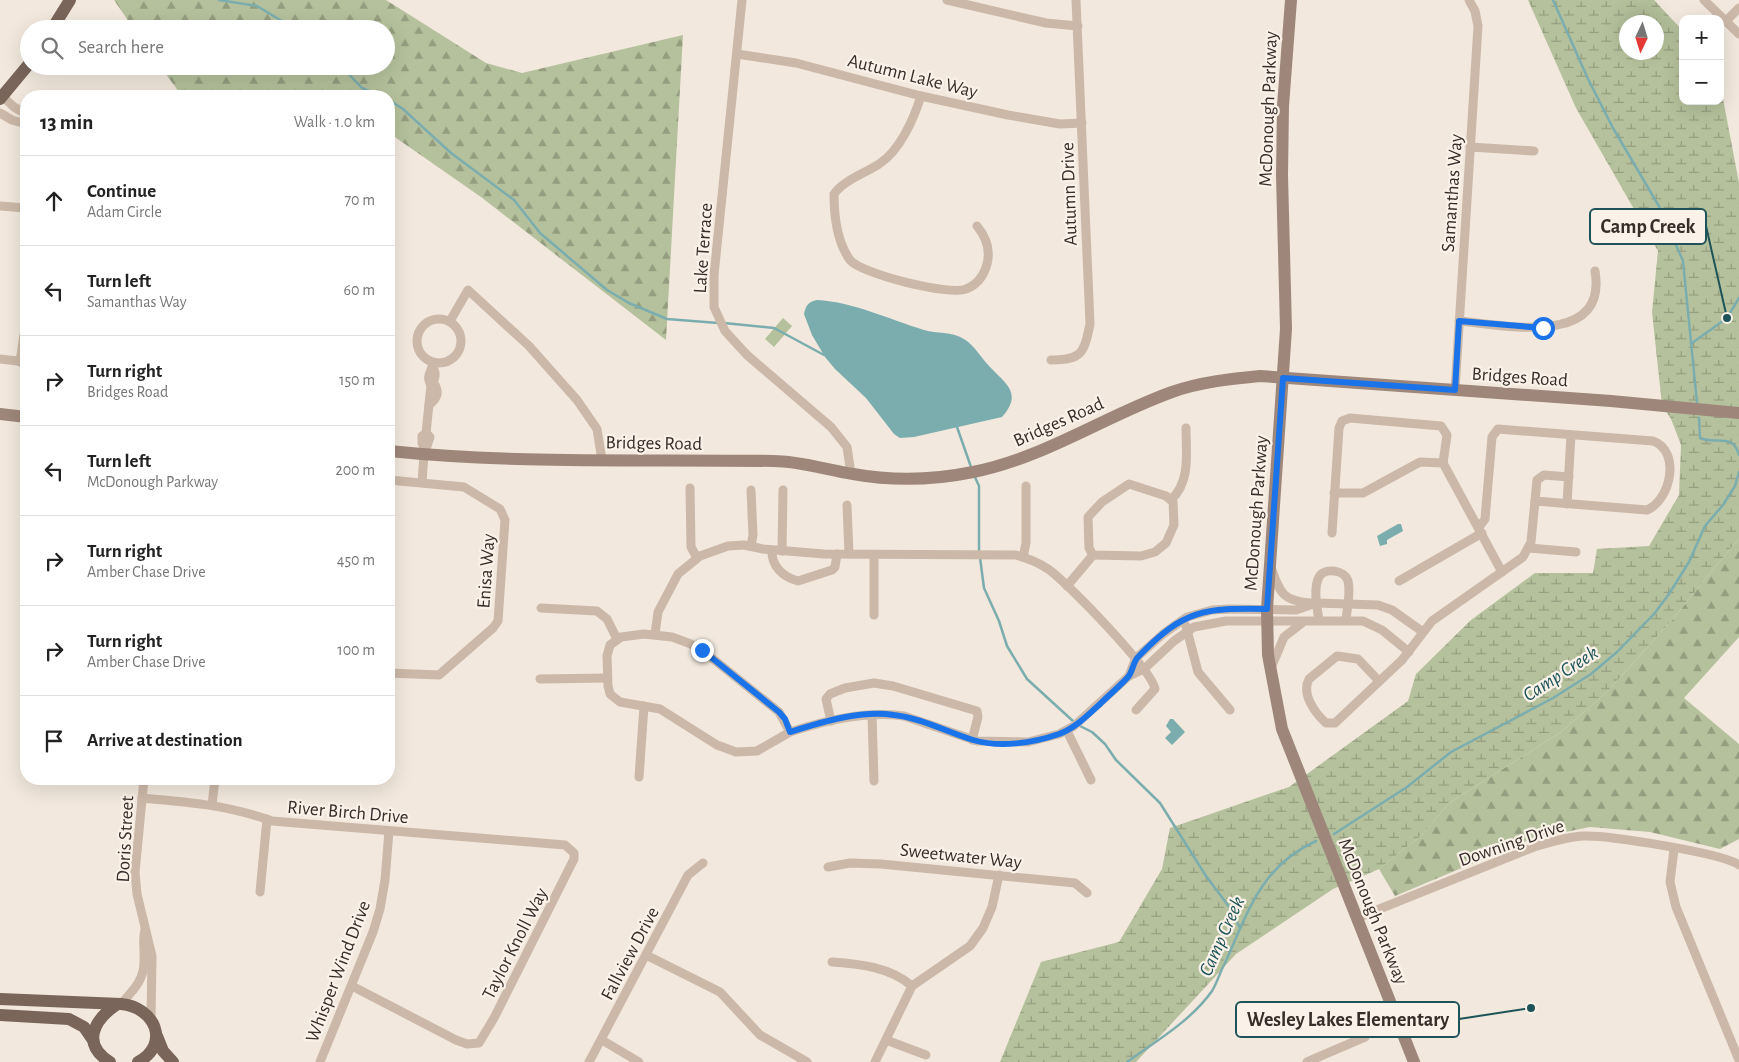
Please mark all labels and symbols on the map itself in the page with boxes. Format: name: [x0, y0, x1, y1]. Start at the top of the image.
north arrow: [1619, 15, 1664, 60]
street label: McDonough Parkway: [1256, 31, 1281, 187]
street label: Autumn Lake Way: [846, 51, 980, 102]
street label: Samanthas Way: [1439, 133, 1466, 253]
street label: Autumn Drive: [1058, 142, 1081, 246]
street label: Lake Terrace: [691, 202, 716, 294]
callout: Camp Creek: [1590, 209, 1706, 244]
text: Camp Creek: [1600, 217, 1696, 237]
route start: [1532, 317, 1555, 340]
street label: Bridges Road: [1471, 365, 1569, 390]
street label: Bridges Road: [1011, 394, 1107, 451]
street label: Bridges Road: [606, 433, 703, 454]
street label: McDonough Parkway: [1242, 435, 1271, 591]
street label: Enisa Way: [474, 533, 499, 609]
route end: [691, 639, 714, 662]
water label: Camp Creek: [1520, 642, 1602, 705]
street label: Doris Street: [114, 795, 137, 883]
street label: River Birch Drive: [286, 798, 409, 827]
street label: Downing Drive: [1456, 816, 1567, 870]
street label: McDonough Parkway: [1335, 836, 1411, 987]
street label: Sweetwater Way: [899, 841, 1023, 872]
street label: Taylor Knoll Way: [479, 885, 552, 1002]
water label: Camp Creek: [1196, 894, 1248, 979]
street label: Whisper Wind Drive: [303, 898, 374, 1045]
street label: Fallview Drive: [598, 904, 663, 1004]
callout: Wesley Lakes Elementary: [1236, 1002, 1459, 1037]
text: Wesley Lakes Elementary: [1247, 1010, 1449, 1030]

